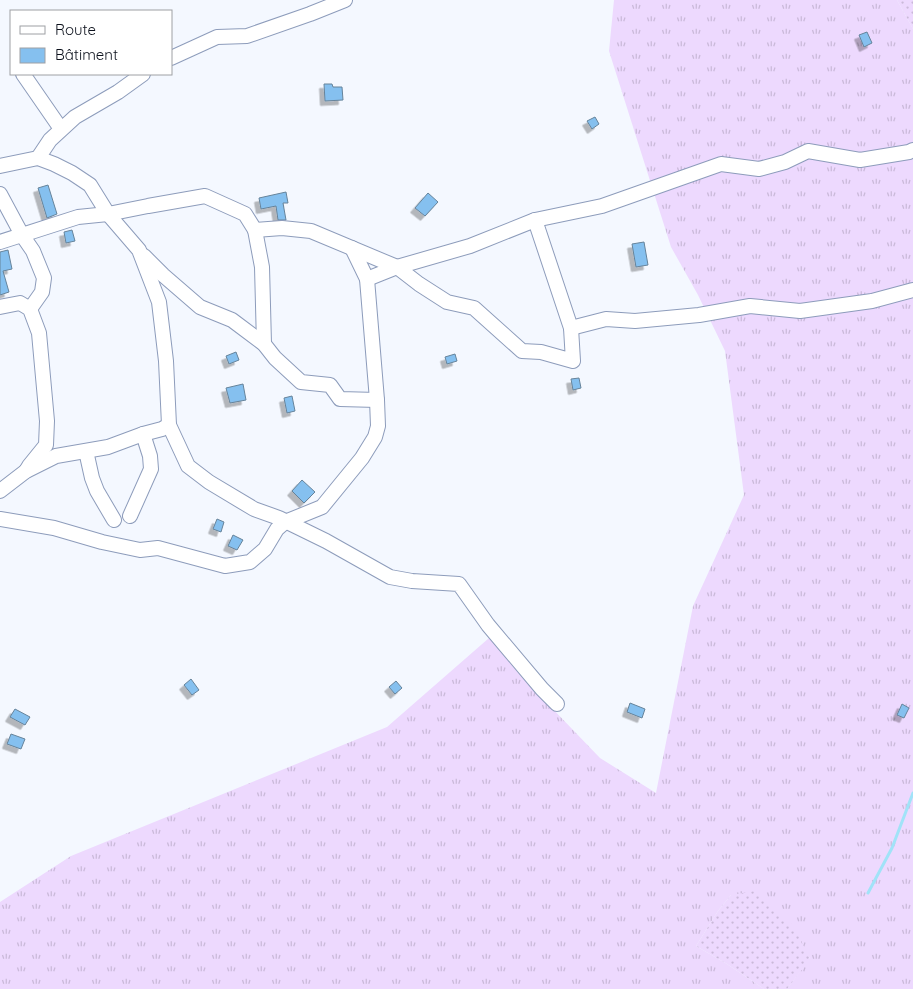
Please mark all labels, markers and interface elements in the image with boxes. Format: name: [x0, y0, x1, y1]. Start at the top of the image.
legend: [10, 10, 172, 75]
text: Route: [55, 20, 96, 39]
text: Bâtiment: [55, 45, 118, 64]

